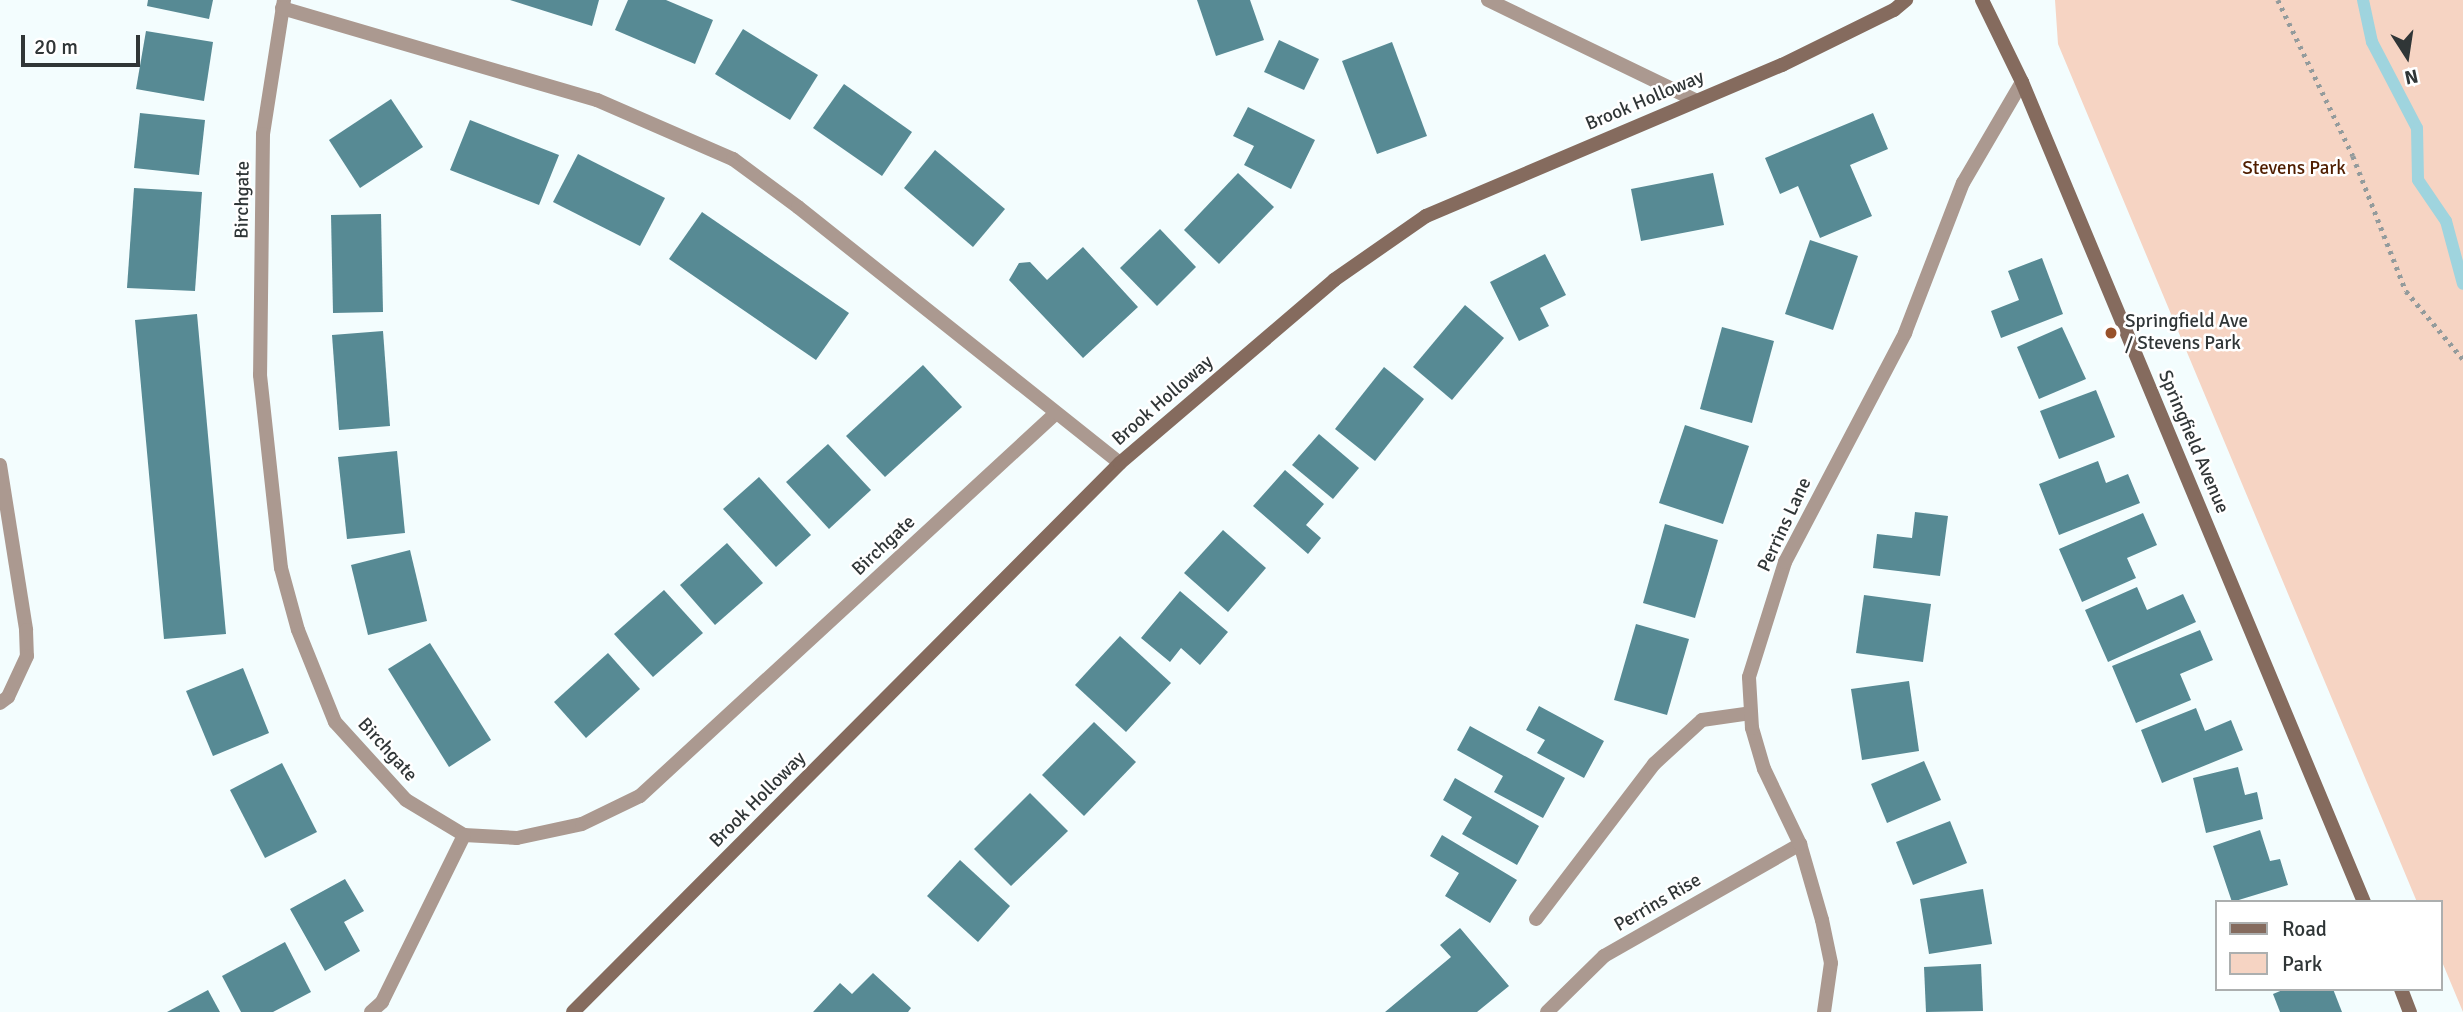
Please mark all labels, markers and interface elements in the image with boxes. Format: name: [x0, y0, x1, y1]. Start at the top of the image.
scale bar: [24, 21, 144, 65]
north arrow: [2372, 21, 2442, 91]
text: 20 m: [34, 34, 78, 60]
text: N: [2402, 63, 2420, 90]
street label: Brook Holloway: [1582, 66, 1708, 136]
park label: Stevens Park: [2242, 158, 2346, 180]
street label: Birchgate: [231, 161, 255, 239]
place label: Springfield Ave / Stevens Park: [2125, 311, 2248, 355]
marker: Springfield Ave / Stevens Park: [2103, 325, 2119, 341]
street label: Brook Holloway: [1108, 351, 1218, 451]
street label: Springfield Avenue: [2153, 367, 2233, 517]
street label: Perrins Lane: [1753, 474, 1817, 576]
street label: Birchgate: [848, 511, 920, 581]
street label: Birchgate: [352, 713, 422, 787]
street label: Brook Holloway: [705, 747, 811, 853]
street label: Perrins Rise: [1611, 869, 1705, 937]
legend: [2214, 900, 2442, 991]
text: Road: [2282, 916, 2327, 942]
text: Park: [2282, 951, 2322, 977]

